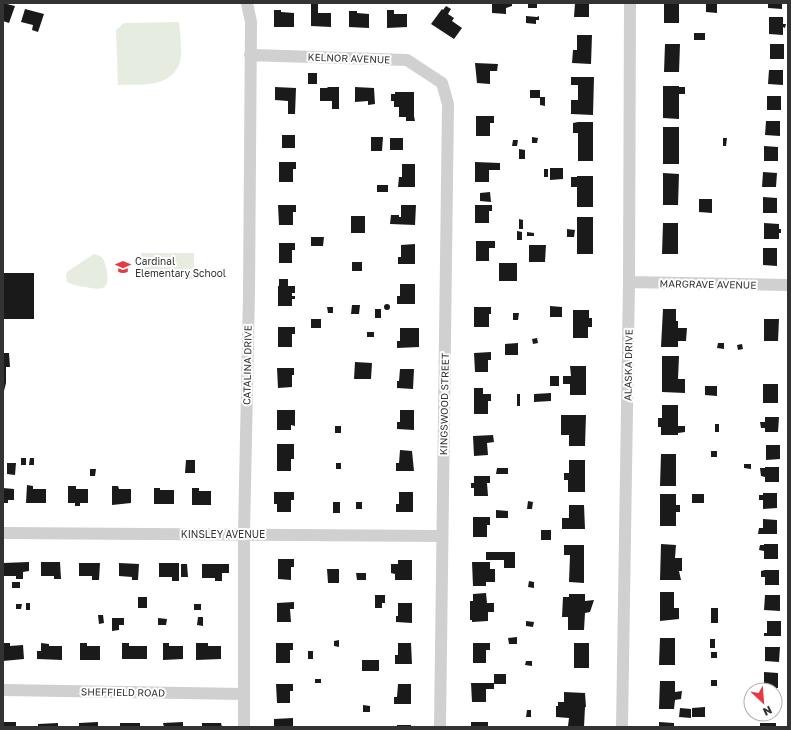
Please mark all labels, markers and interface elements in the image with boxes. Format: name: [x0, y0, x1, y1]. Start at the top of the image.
street label: KELNOR AVENUE: [308, 51, 390, 65]
place label: Cardinal Elementary School: [135, 255, 226, 279]
school or university icon: Cardinal Elementary School: [114, 258, 132, 276]
street label: MARGRAVE AVENUE: [660, 277, 756, 291]
street label: CATALINA DRIVE: [240, 325, 254, 405]
street label: ALASKA DRIVE: [621, 329, 635, 401]
street label: KINGSWOOD STREET: [437, 353, 451, 455]
street label: KINSLEY AVENUE: [181, 528, 265, 540]
north arrow: [743, 682, 783, 722]
street label: SHEFFIELD ROAD: [81, 685, 165, 699]
text: N: [761, 704, 774, 719]

